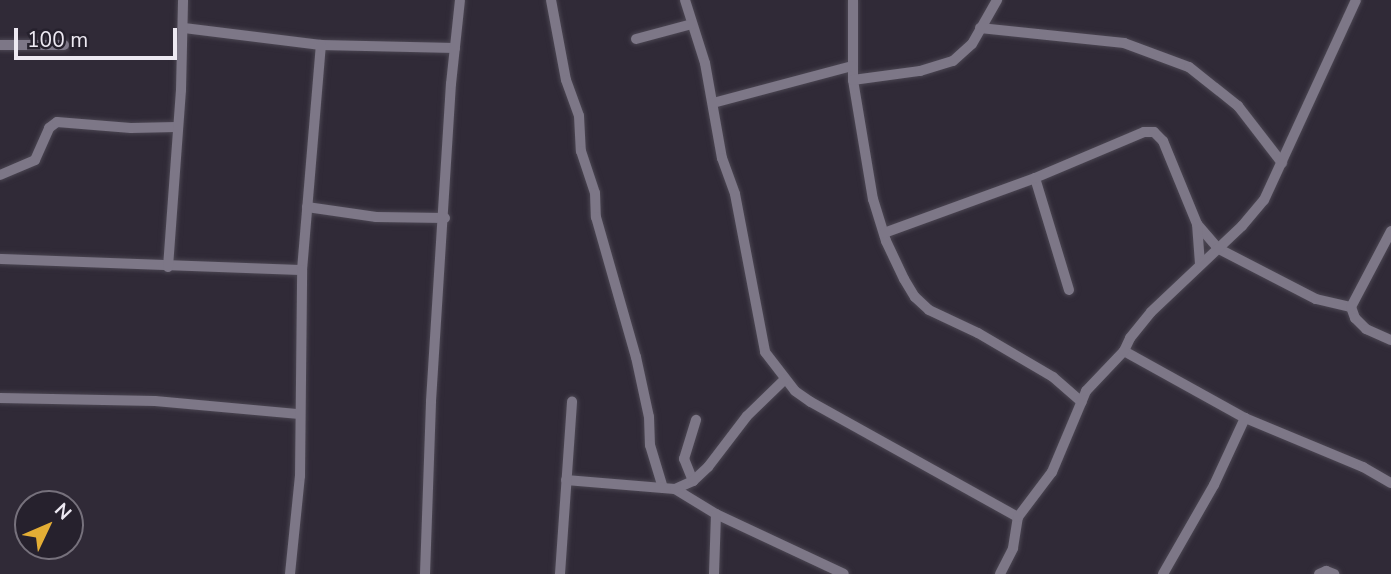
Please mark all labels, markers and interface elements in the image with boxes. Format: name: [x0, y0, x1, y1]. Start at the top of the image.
scale bar: [18, 14, 180, 58]
text: 100 m: [27, 26, 88, 54]
north arrow: [14, 490, 84, 560]
text: N: [48, 498, 77, 526]

